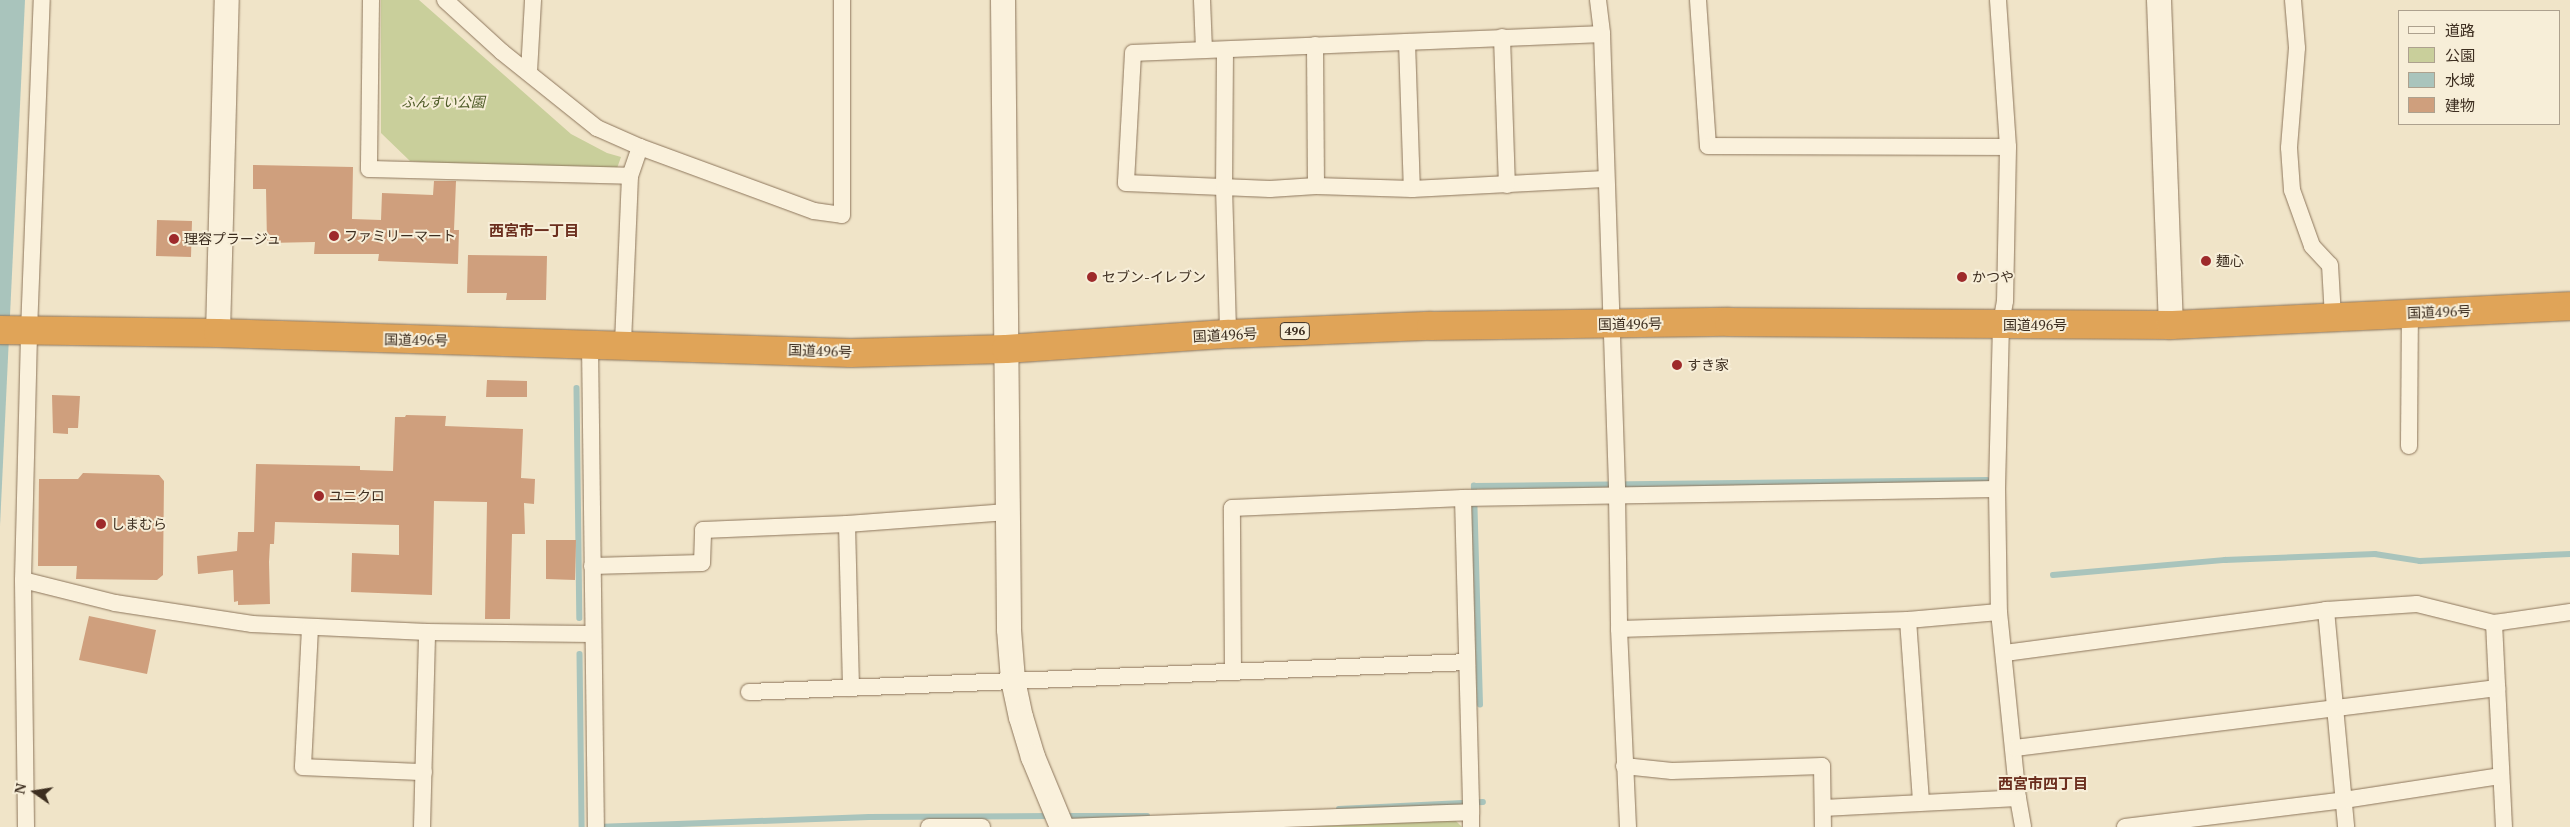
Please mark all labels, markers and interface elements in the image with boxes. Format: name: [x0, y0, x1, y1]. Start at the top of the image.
legend: [2398, 10, 2560, 125]
text: 道路: [2445, 20, 2475, 40]
text: 公園: [2445, 45, 2475, 65]
text: 水域: [2445, 70, 2475, 90]
park label: ふんすい公園: [401, 94, 485, 110]
text: 建物: [2445, 95, 2475, 115]
district label: 西宮市一丁目: [489, 222, 579, 240]
place label: ファミリーマート: [344, 228, 456, 244]
marker: ファミリーマート: [328, 230, 340, 242]
place label: 理容プラージュ: [184, 231, 282, 247]
marker: 理容プラージュ: [168, 233, 180, 245]
place label: 麺心: [2216, 253, 2244, 269]
marker: 麺心: [2200, 255, 2212, 267]
place label: セブン-イレブン: [1102, 269, 1206, 285]
place label: かつや: [1972, 269, 2014, 285]
marker: セブン-イレブン: [1086, 271, 1098, 283]
marker: かつや: [1956, 271, 1968, 283]
street label: 国道496号: [2407, 302, 2471, 322]
street label: 国道496号: [1598, 315, 1662, 333]
street label: 国道496号: [2003, 317, 2067, 333]
road number: 496: [1279, 322, 1311, 341]
street label: 国道496号: [1192, 325, 1258, 345]
street label: 国道496号: [384, 331, 448, 349]
street label: 国道496号: [788, 341, 852, 361]
place label: すき家: [1687, 357, 1729, 373]
marker: すき家: [1671, 359, 1683, 371]
place label: ユニクロ: [329, 488, 385, 504]
marker: ユニクロ: [313, 490, 325, 502]
place label: しまむら: [111, 516, 167, 532]
marker: しまむら: [95, 518, 107, 530]
north arrow: [10, 767, 60, 817]
district label: 西宮市四丁目: [1998, 775, 2088, 793]
text: N: [9, 781, 30, 796]

